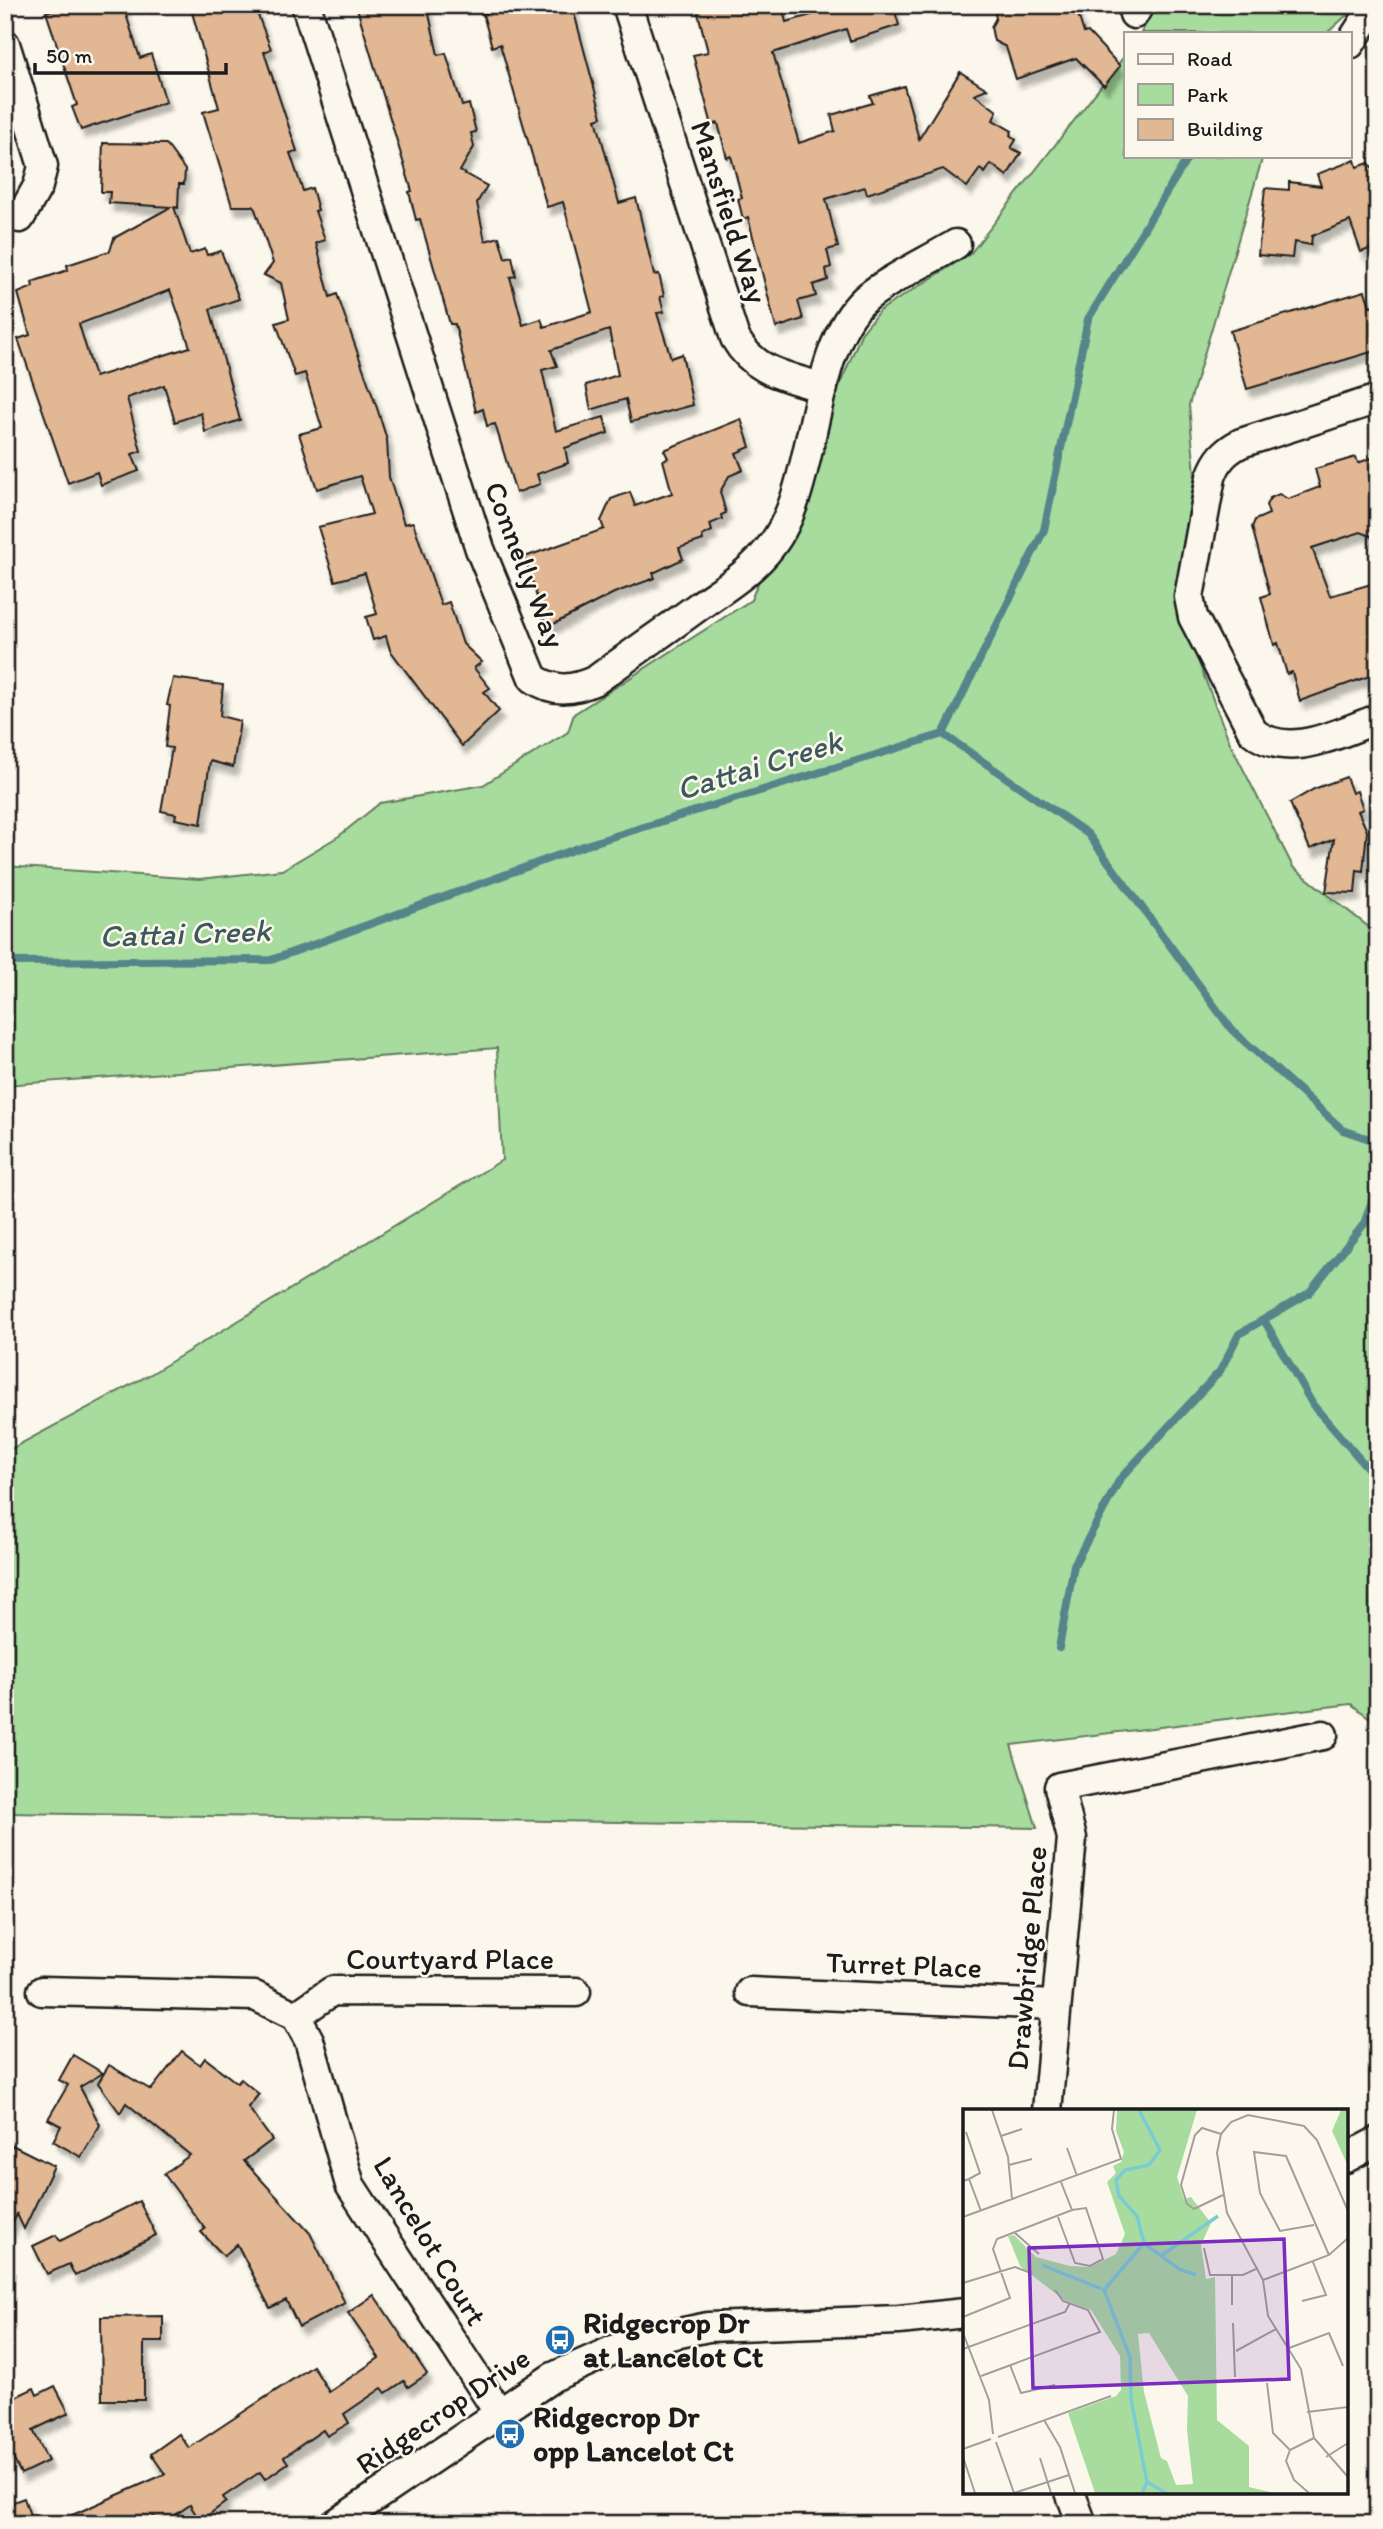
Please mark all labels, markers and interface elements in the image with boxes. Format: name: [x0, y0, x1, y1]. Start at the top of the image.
scale bar: [35, 32, 226, 76]
legend: [1124, 32, 1352, 158]
text: 50 m: [46, 43, 93, 68]
text: Road: [1187, 46, 1233, 71]
text: Park: [1187, 82, 1229, 107]
street label: Mansfield Way: [683, 116, 776, 308]
text: Building: [1187, 116, 1263, 141]
street label: Connelly Way: [477, 476, 574, 653]
water label: Cattai Creek: [672, 721, 848, 808]
water label: Cattai Creek: [99, 911, 273, 955]
street label: Drawbridge Place: [998, 1844, 1055, 2072]
street label: Courtyard Place: [346, 1940, 554, 1977]
street label: Turret Place: [825, 1943, 983, 1986]
inset map: [963, 2109, 1348, 2494]
street label: Lancelot Court: [365, 2149, 495, 2332]
place label: Ridgecrop Dr at Lancelot Ct: [583, 2304, 763, 2375]
bus stop icon: Ridgecrop Dr at Lancelot Ct: [543, 2323, 577, 2357]
street label: Ridgecrop Drive: [349, 2339, 537, 2482]
place label: Ridgecrop Dr opp Lancelot Ct: [533, 2398, 734, 2469]
bus stop icon: Ridgecrop Dr opp Lancelot Ct: [493, 2417, 527, 2451]

